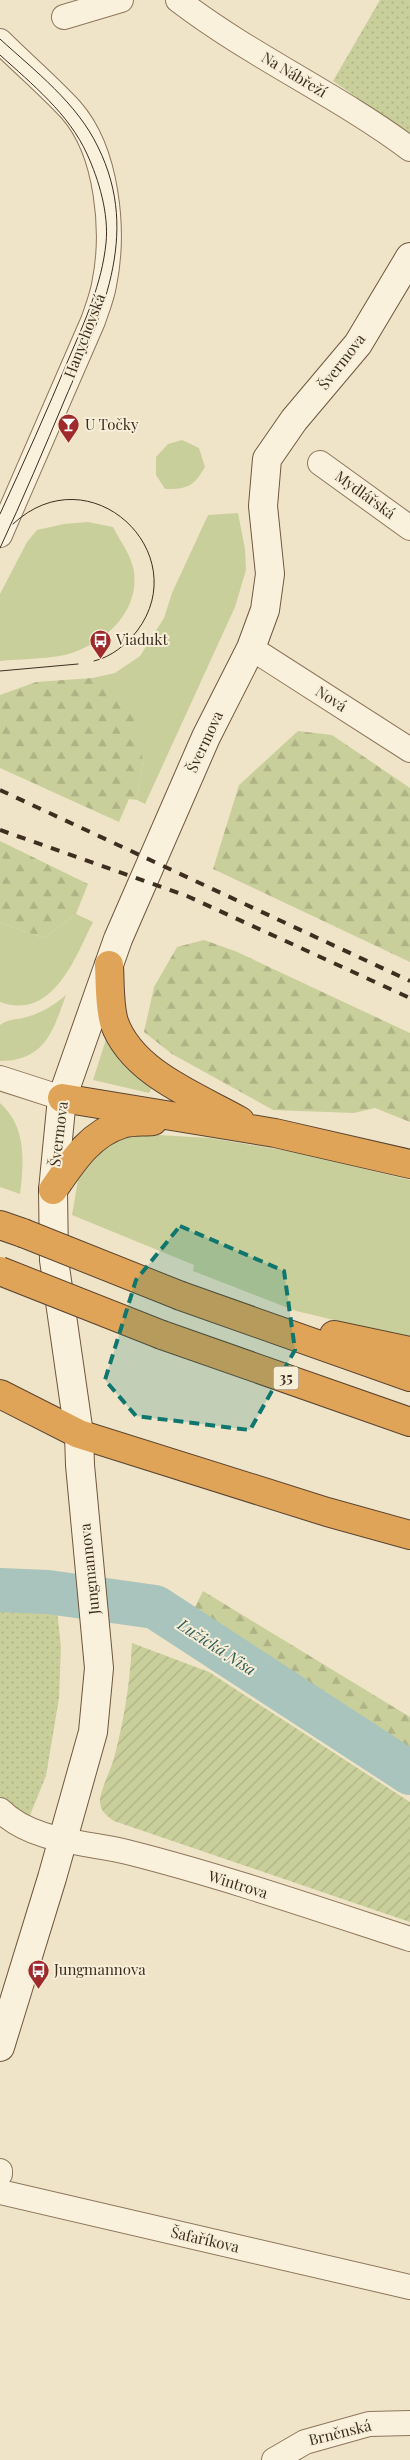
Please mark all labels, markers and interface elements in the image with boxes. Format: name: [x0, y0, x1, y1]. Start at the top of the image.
street label: Na Nábřeží: [258, 47, 331, 102]
street label: Hanychovská: [59, 290, 109, 381]
street label: Švermova: [313, 329, 370, 393]
bar icon: U Točky: [57, 413, 81, 444]
place label: U Točky: [85, 414, 139, 434]
street label: Mydlářská: [332, 466, 400, 523]
bus stop icon: Viadukt: [88, 628, 112, 659]
place label: Viadukt: [115, 629, 169, 649]
street label: Nová: [312, 681, 351, 716]
street label: Švermova: [181, 707, 227, 776]
street label: Švermova: [44, 1100, 72, 1168]
road number: 35: [274, 1366, 298, 1390]
street label: Jungmannova: [74, 1522, 104, 1617]
water label: Lužická Nisa: [173, 1613, 260, 1680]
street label: Wintrova: [205, 1865, 271, 1903]
bus stop icon: Jungmannova: [26, 1958, 50, 1989]
place label: Jungmannova: [53, 1959, 146, 1979]
street label: Šafaříkova: [169, 2221, 242, 2257]
street label: Brněnská: [306, 2414, 374, 2449]

